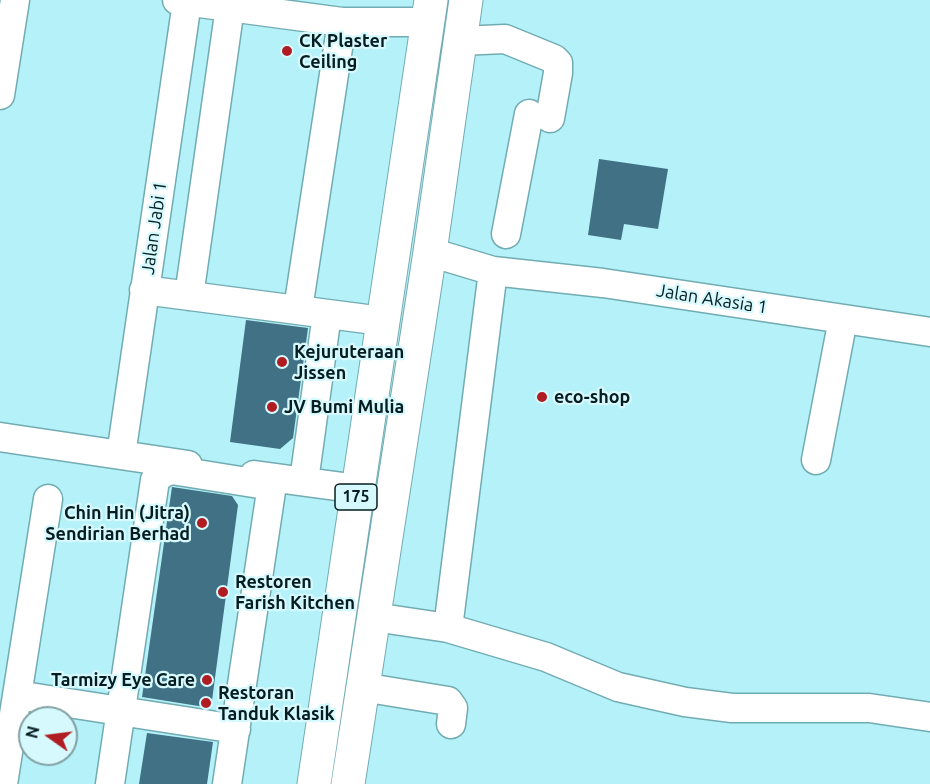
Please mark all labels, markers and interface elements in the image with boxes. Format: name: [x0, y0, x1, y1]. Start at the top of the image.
place label: CK Plaster Ceiling: [299, 30, 387, 72]
marker: CK Plaster Ceiling: [280, 44, 294, 58]
street label: Jalan Jabi 1: [137, 180, 171, 276]
street label: Jalan Akasia 1: [655, 280, 769, 318]
place label: Kejuruteraan Jissen: [294, 341, 404, 384]
marker: Kejuruteraan Jissen: [275, 355, 289, 369]
place label: eco-shop: [554, 386, 630, 408]
marker: eco-shop: [535, 390, 549, 404]
place label: JV Bumi Mulia: [284, 396, 404, 418]
marker: JV Bumi Mulia: [265, 400, 279, 414]
road number: 175: [335, 484, 377, 510]
place label: Chin Hin (Jitra) Sendirian Berhad: [45, 502, 190, 544]
marker: Chin Hin (Jitra) Sendirian Berhad: [195, 516, 209, 530]
place label: Restoren Farish Kitchen: [235, 571, 355, 614]
marker: Restoren Farish Kitchen: [216, 585, 230, 599]
place label: Tarmizy Eye Care: [51, 669, 195, 691]
marker: Tarmizy Eye Care: [200, 673, 214, 687]
place label: Restoran Tanduk Klasik: [218, 682, 335, 724]
marker: Restoran Tanduk Klasik: [199, 696, 213, 710]
north arrow: [18, 706, 78, 766]
text: N: [22, 724, 43, 740]

